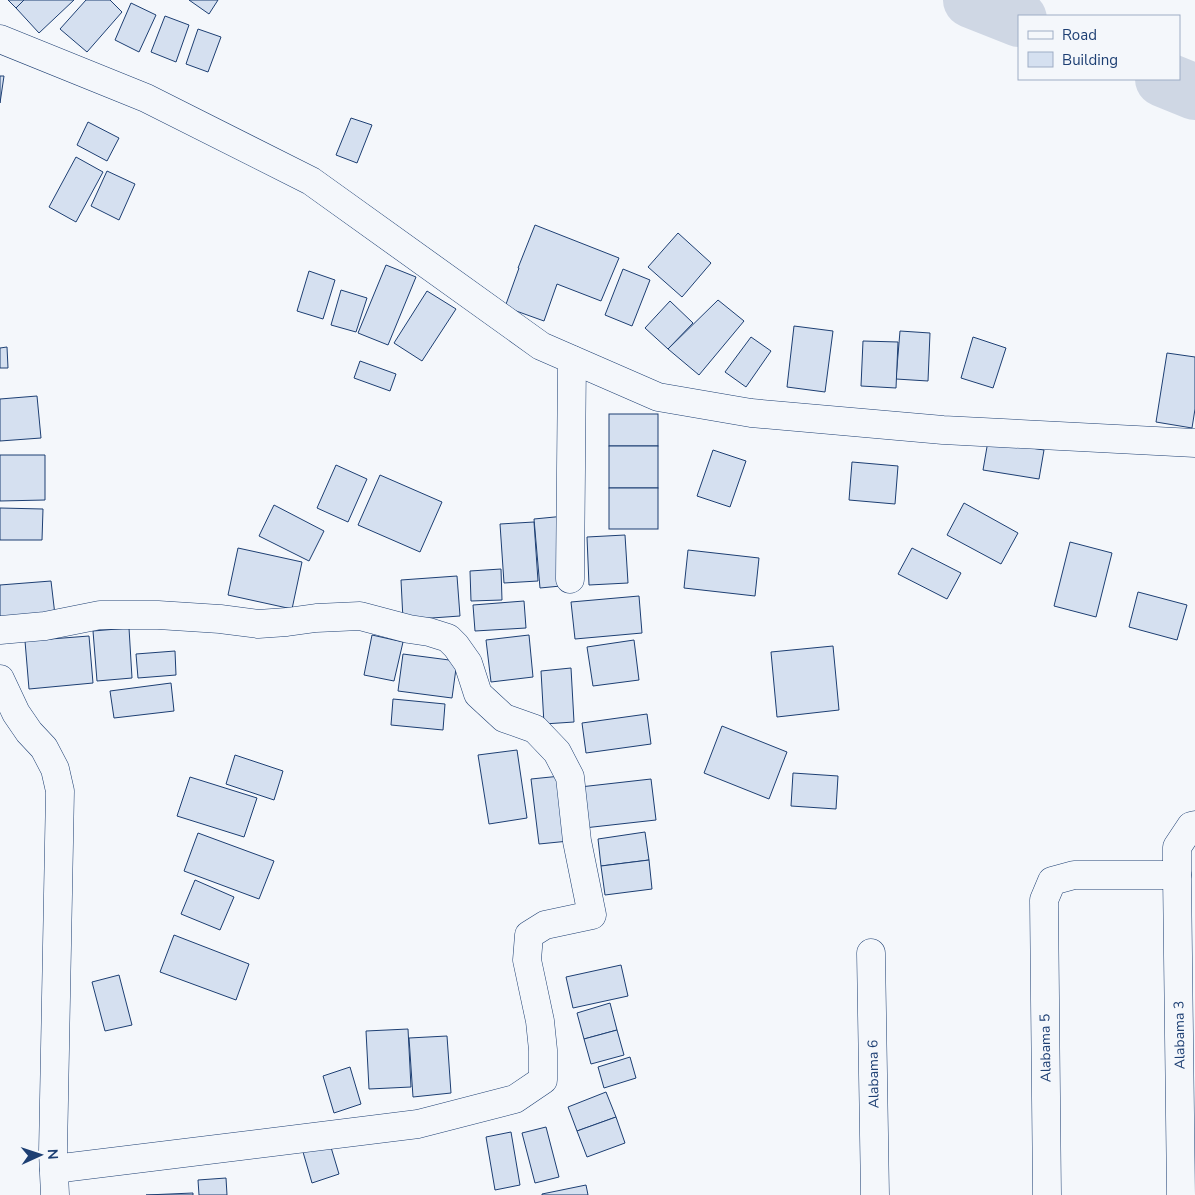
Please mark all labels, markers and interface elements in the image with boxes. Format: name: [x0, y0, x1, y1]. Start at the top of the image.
legend: [1018, 15, 1180, 80]
text: Road: [1062, 25, 1097, 45]
text: Building: [1062, 50, 1118, 70]
street label: Alabama 3: [1169, 1000, 1190, 1070]
street label: Alabama 5: [1035, 1013, 1056, 1083]
street label: Alabama 6: [863, 1039, 884, 1109]
north arrow: [15, 1130, 65, 1180]
text: N: [43, 1149, 62, 1160]

